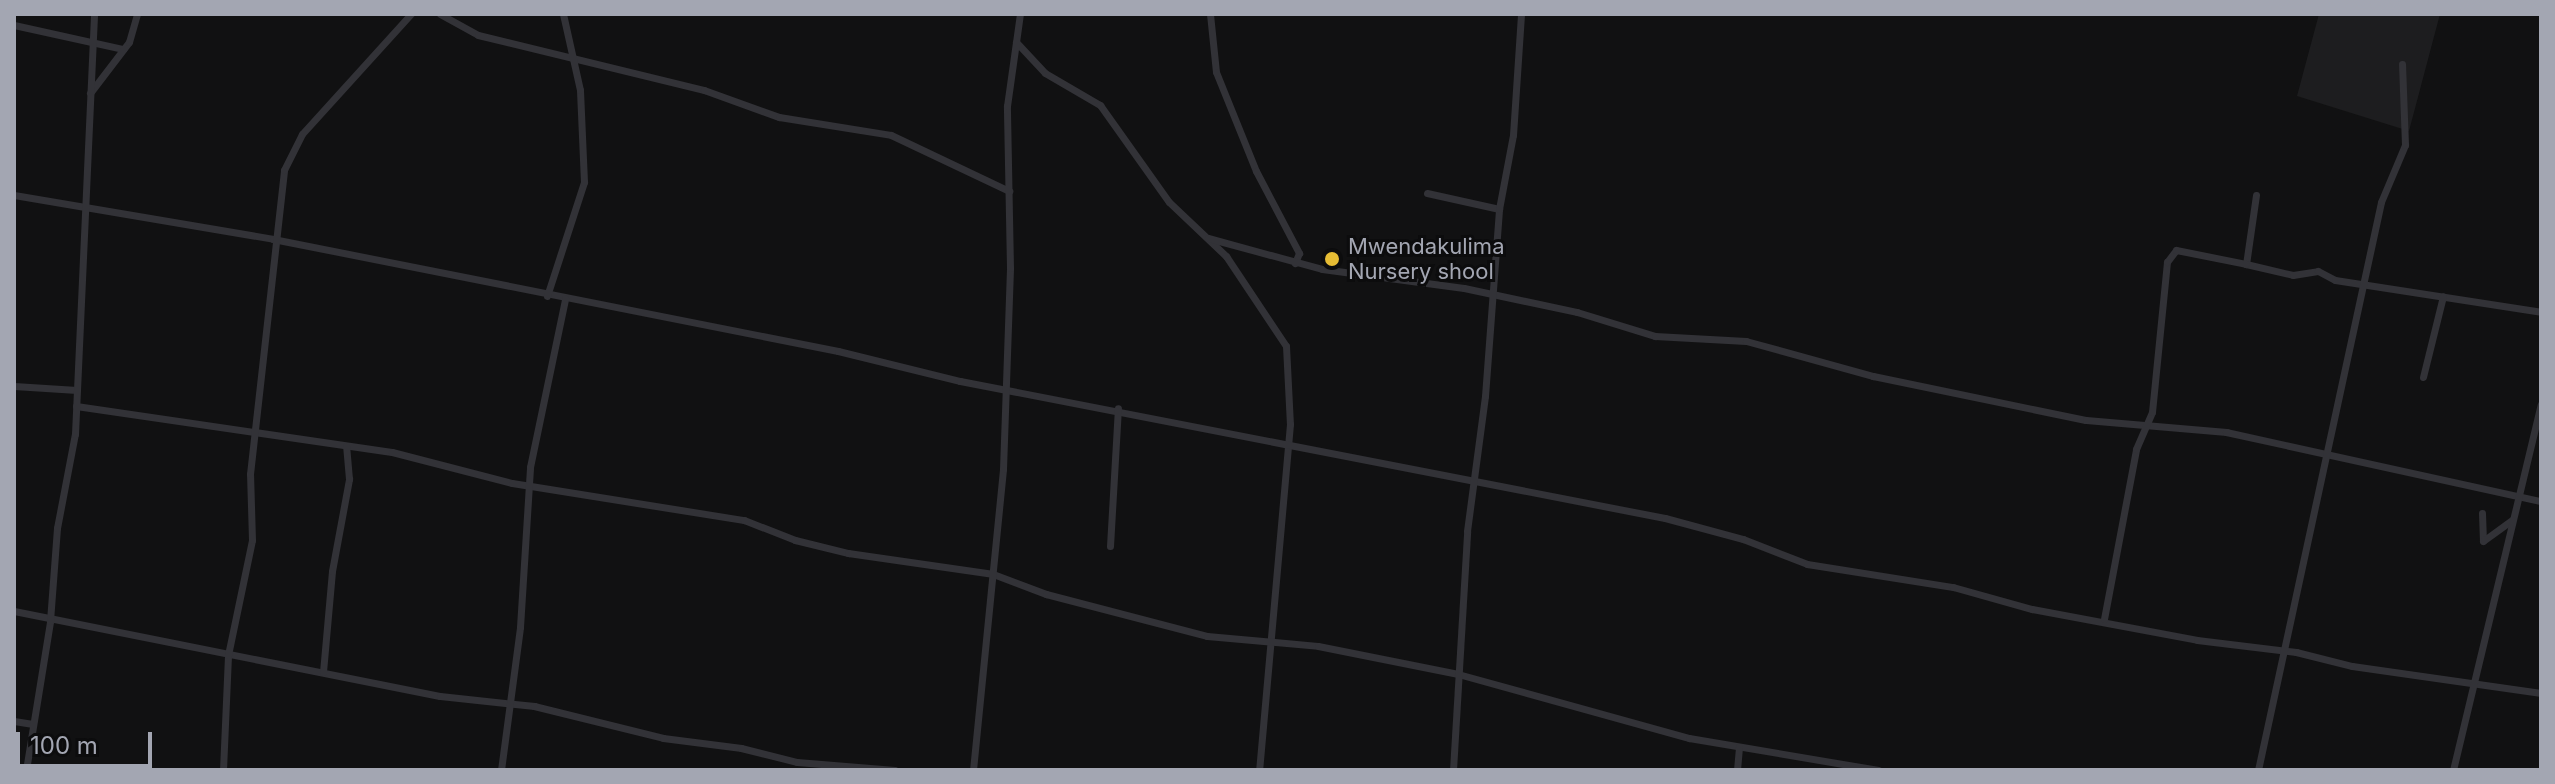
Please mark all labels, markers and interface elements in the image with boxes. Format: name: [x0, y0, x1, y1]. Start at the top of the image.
place label: Mwendakulima Nursery shool: [1348, 233, 1504, 284]
marker: Mwendakulima Nursery shool: [1323, 250, 1341, 268]
scale bar: [20, 716, 156, 766]
text: 100 m: [30, 731, 98, 760]

